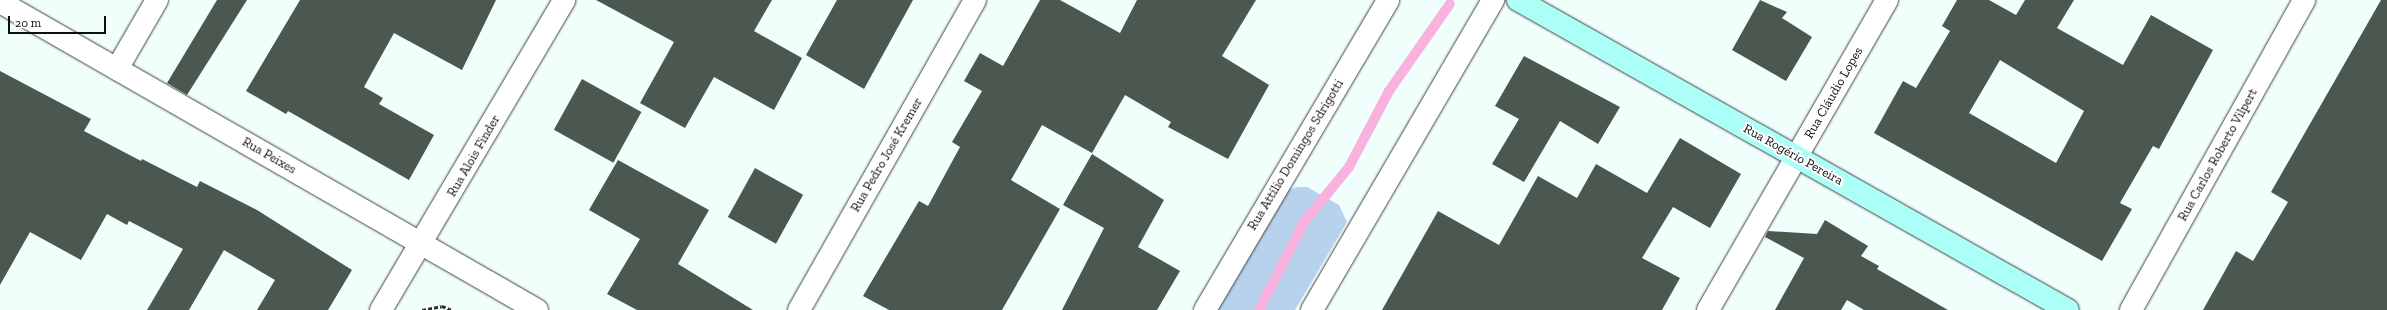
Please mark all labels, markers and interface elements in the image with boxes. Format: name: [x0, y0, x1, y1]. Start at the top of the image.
scale bar: [10, 8, 108, 34]
text: 20 m: [15, 16, 41, 30]
street label: Rua Cláudio Lopes: [1801, 44, 1867, 142]
street label: Rua Attílio Domingos Sdrigotti: [1245, 77, 1347, 233]
street label: Rua Carlos Roberto Vilpert: [2175, 86, 2261, 224]
street label: Rua Pedro José Kremer: [848, 95, 926, 215]
street label: Rua Alois Finder: [444, 112, 504, 200]
street label: Rua Rogério Pereira: [1741, 121, 1845, 189]
street label: Rua Peixes: [239, 134, 299, 178]

